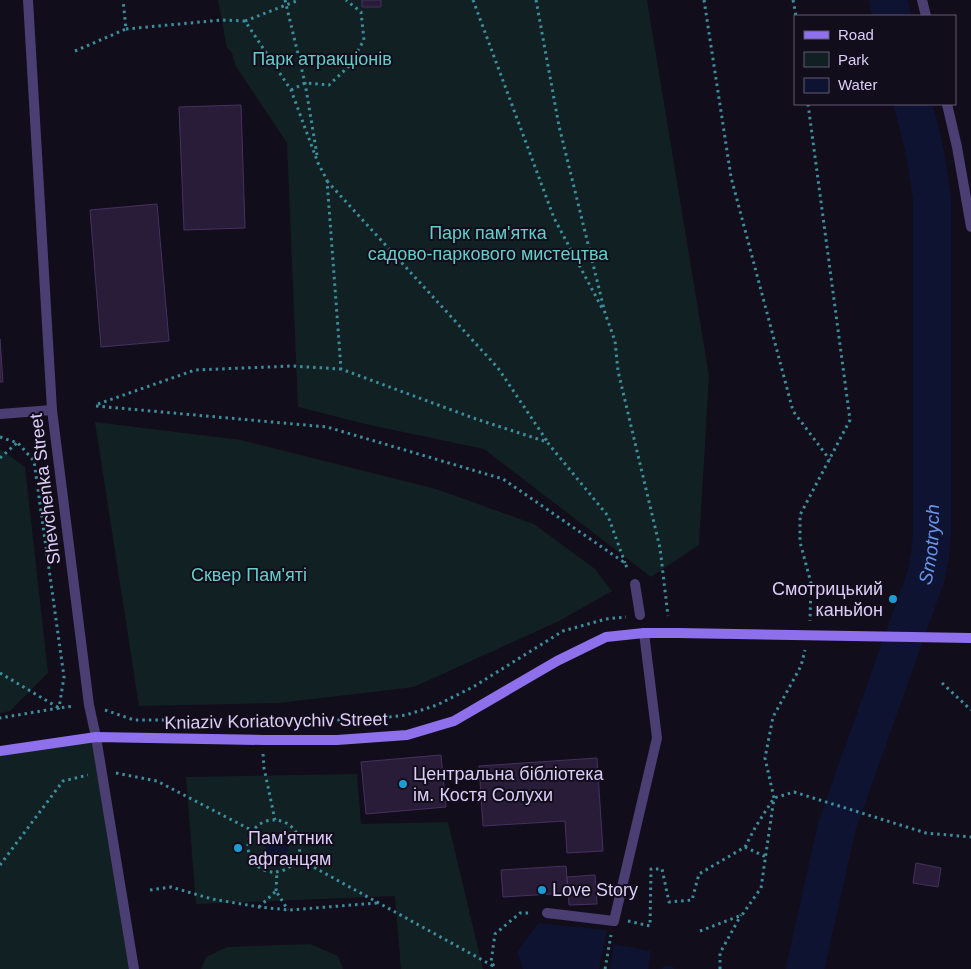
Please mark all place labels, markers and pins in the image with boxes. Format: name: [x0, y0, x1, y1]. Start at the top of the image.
place label: Смотрицький каньйон: [772, 579, 883, 620]
marker: Смотрицький каньйон: [887, 593, 899, 605]
place label: Центральна бібліотека ім. Костя Солухи: [413, 764, 605, 805]
marker: Центральна бібліотека ім. Костя Солухи: [397, 778, 409, 790]
place label: Пам'ятник афганцям: [248, 828, 333, 869]
marker: Пам'ятник афганцям: [232, 842, 244, 854]
place label: Love Story: [552, 880, 638, 900]
marker: Love Story: [536, 884, 548, 896]

